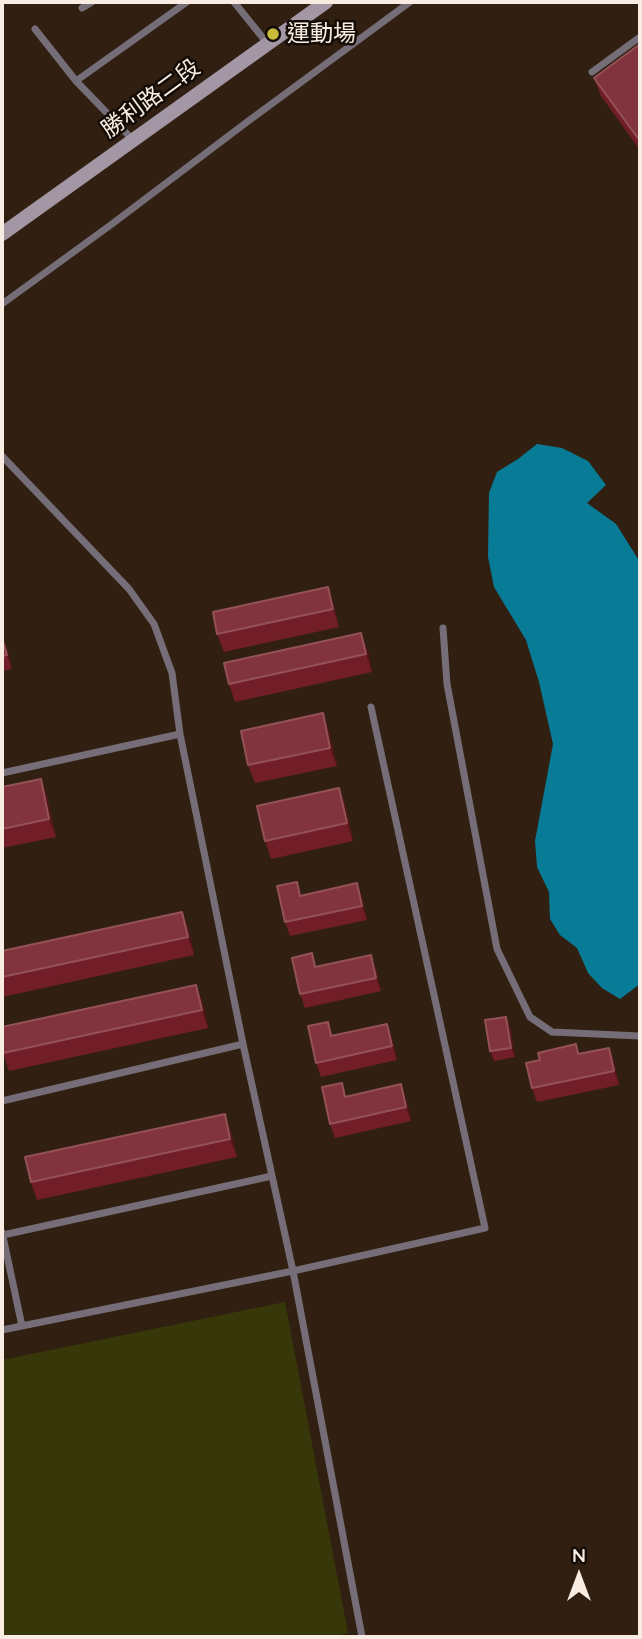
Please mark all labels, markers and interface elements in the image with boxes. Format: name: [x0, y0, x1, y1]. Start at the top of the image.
place label: 運動場: [287, 20, 356, 48]
marker: 運動場: [265, 26, 281, 42]
street label: 勝利路二段: [96, 54, 206, 144]
north arrow: [544, 1541, 614, 1611]
text: N: [572, 1543, 586, 1567]

